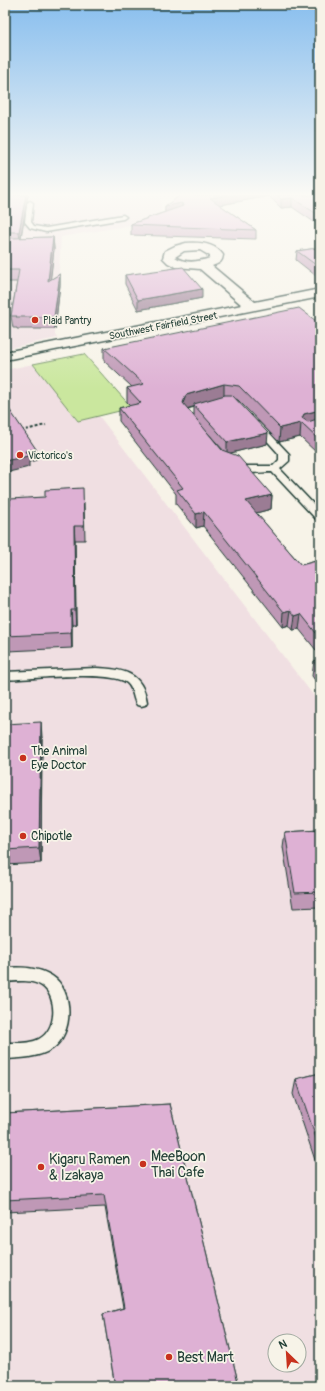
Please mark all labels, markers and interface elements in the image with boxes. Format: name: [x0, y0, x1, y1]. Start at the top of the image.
street label: Southwest Fairfield Street: [108, 309, 219, 342]
marker: Plaid Pantry: [30, 315, 40, 325]
place label: Plaid Pantry: [43, 315, 92, 327]
marker: Victorico's: [15, 450, 25, 460]
place label: Victorico's: [28, 450, 73, 462]
place label: The Animal Eye Doctor: [31, 744, 87, 773]
marker: The Animal Eye Doctor: [18, 753, 28, 763]
place label: Chipotle: [31, 829, 72, 844]
marker: Chipotle: [18, 831, 28, 841]
place label: MeeBoon Thai Cafe: [151, 1148, 206, 1181]
place label: Kigaru Ramen & Izakaya: [49, 1151, 130, 1184]
marker: MeeBoon Thai Cafe: [138, 1159, 148, 1169]
marker: Kigaru Ramen & Izakaya: [36, 1162, 46, 1172]
north arrow: [267, 1333, 307, 1373]
text: N: [277, 1337, 290, 1352]
place label: Best Mart: [177, 1349, 234, 1366]
marker: Best Mart: [164, 1352, 174, 1362]

